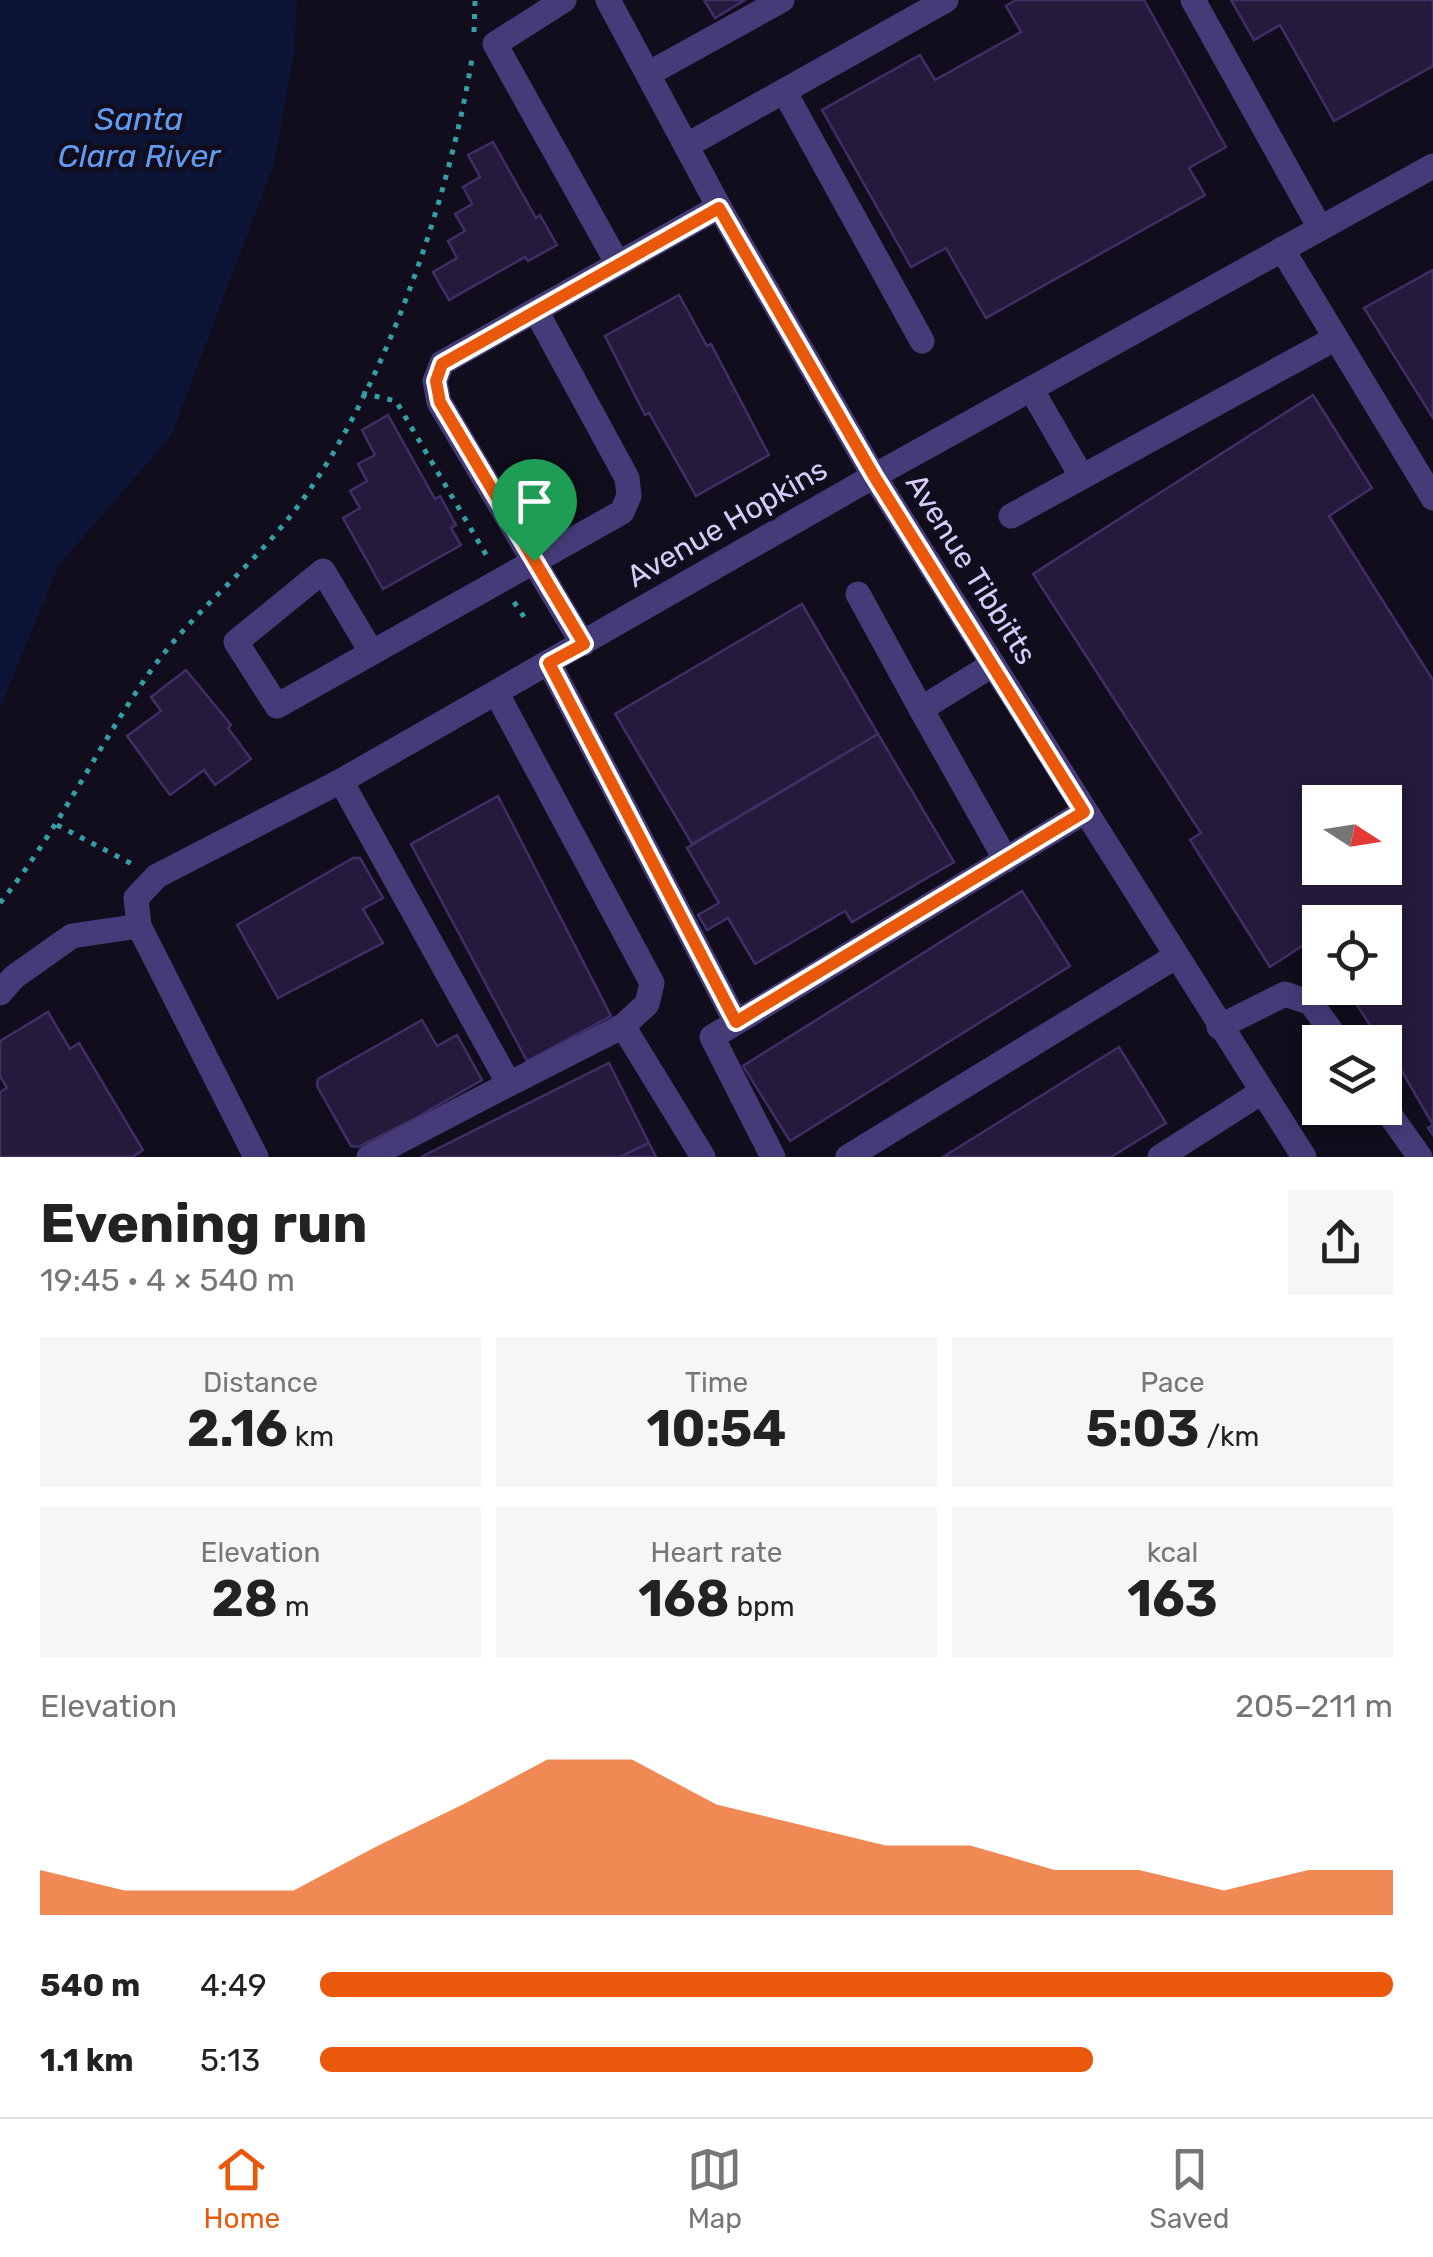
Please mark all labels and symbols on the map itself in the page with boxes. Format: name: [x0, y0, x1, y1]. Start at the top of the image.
water label: Santa Clara River: [58, 100, 222, 175]
street label: Avenue Hopkins: [620, 451, 834, 595]
pin: [492, 459, 577, 562]
street label: Avenue Tibbitts: [898, 467, 1044, 671]
north arrow: [1302, 785, 1402, 885]

